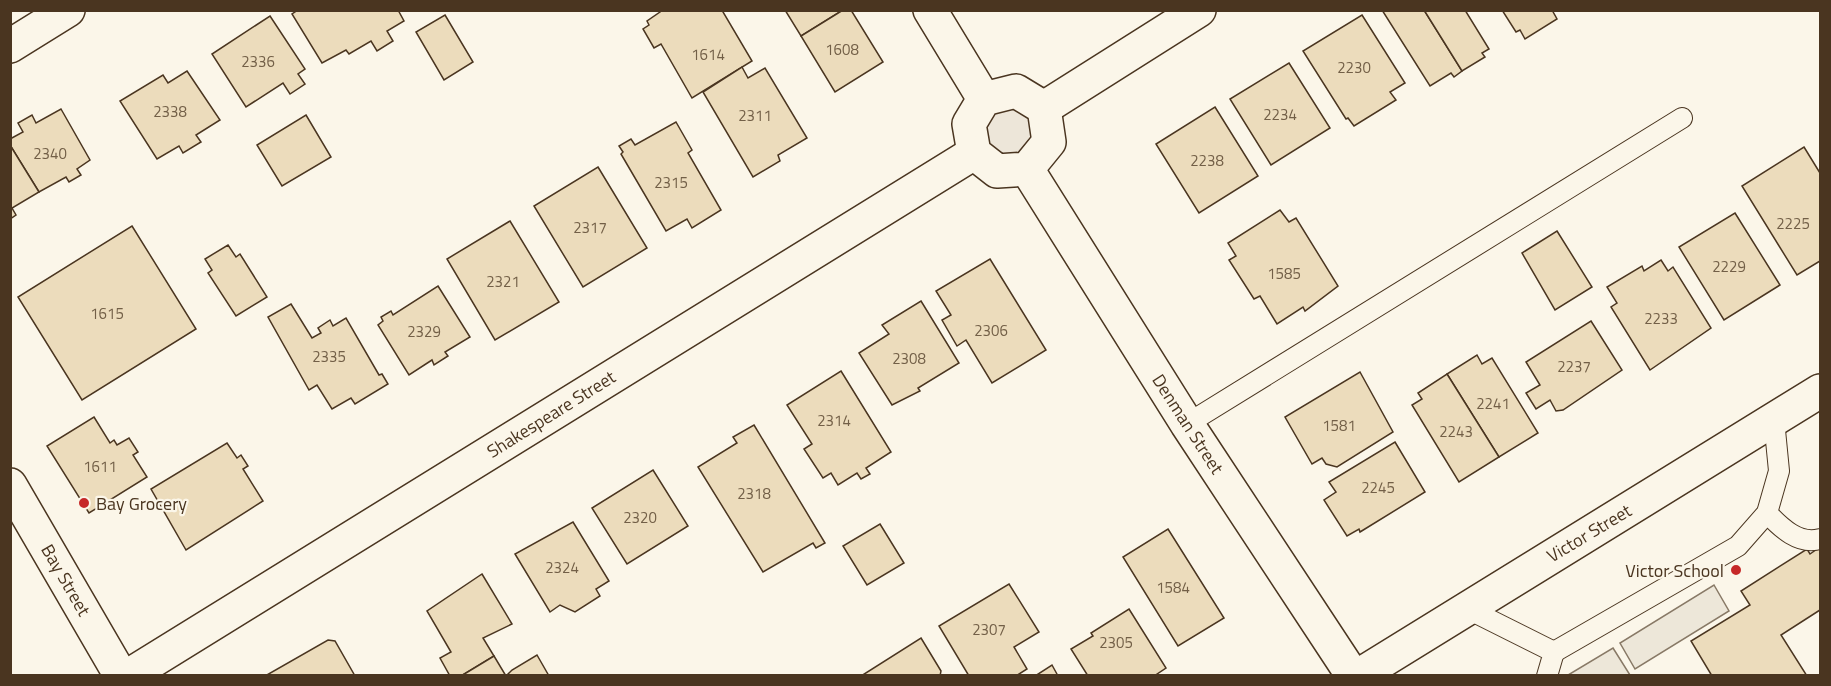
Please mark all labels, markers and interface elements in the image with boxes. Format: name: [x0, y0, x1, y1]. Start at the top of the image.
house number: 1608: [825, 38, 859, 61]
house number: 1614: [691, 43, 725, 66]
house number: 2336: [241, 50, 275, 73]
house number: 2230: [1337, 56, 1371, 79]
house number: 2338: [153, 100, 187, 123]
house number: 2234: [1263, 103, 1297, 126]
house number: 2311: [738, 104, 772, 127]
house number: 2340: [33, 142, 67, 165]
house number: 2238: [1190, 149, 1224, 172]
house number: 2315: [654, 171, 688, 194]
house number: 2225: [1776, 212, 1810, 235]
house number: 2317: [573, 216, 607, 239]
house number: 2229: [1712, 255, 1746, 278]
house number: 1585: [1267, 262, 1301, 285]
house number: 2321: [486, 270, 520, 293]
house number: 1615: [90, 302, 124, 325]
house number: 2233: [1644, 307, 1678, 330]
house number: 2306: [974, 319, 1008, 342]
house number: 2329: [407, 320, 441, 343]
house number: 2335: [312, 345, 346, 368]
house number: 2308: [892, 347, 926, 370]
house number: 2237: [1557, 355, 1591, 378]
street label: Shakespeare Street: [481, 363, 621, 465]
street label: Denman Street: [1146, 369, 1231, 480]
house number: 2241: [1476, 392, 1510, 415]
house number: 2314: [817, 409, 851, 432]
house number: 1581: [1322, 414, 1356, 437]
house number: 2243: [1439, 420, 1473, 443]
house number: 1611: [83, 455, 117, 478]
house number: 2245: [1361, 476, 1395, 499]
house number: 2318: [737, 482, 771, 505]
place label: Bay Grocery: [96, 490, 187, 517]
marker: Bay Grocery: [77, 496, 91, 510]
street label: Victor Street: [1541, 497, 1637, 569]
house number: 2320: [623, 506, 657, 529]
street label: Bay Street: [35, 539, 98, 622]
house number: 2324: [545, 556, 579, 579]
place label: Victor School: [1625, 557, 1724, 584]
marker: Victor School: [1729, 563, 1743, 577]
house number: 1584: [1156, 576, 1190, 599]
house number: 2307: [972, 618, 1006, 641]
house number: 2305: [1099, 631, 1133, 654]

